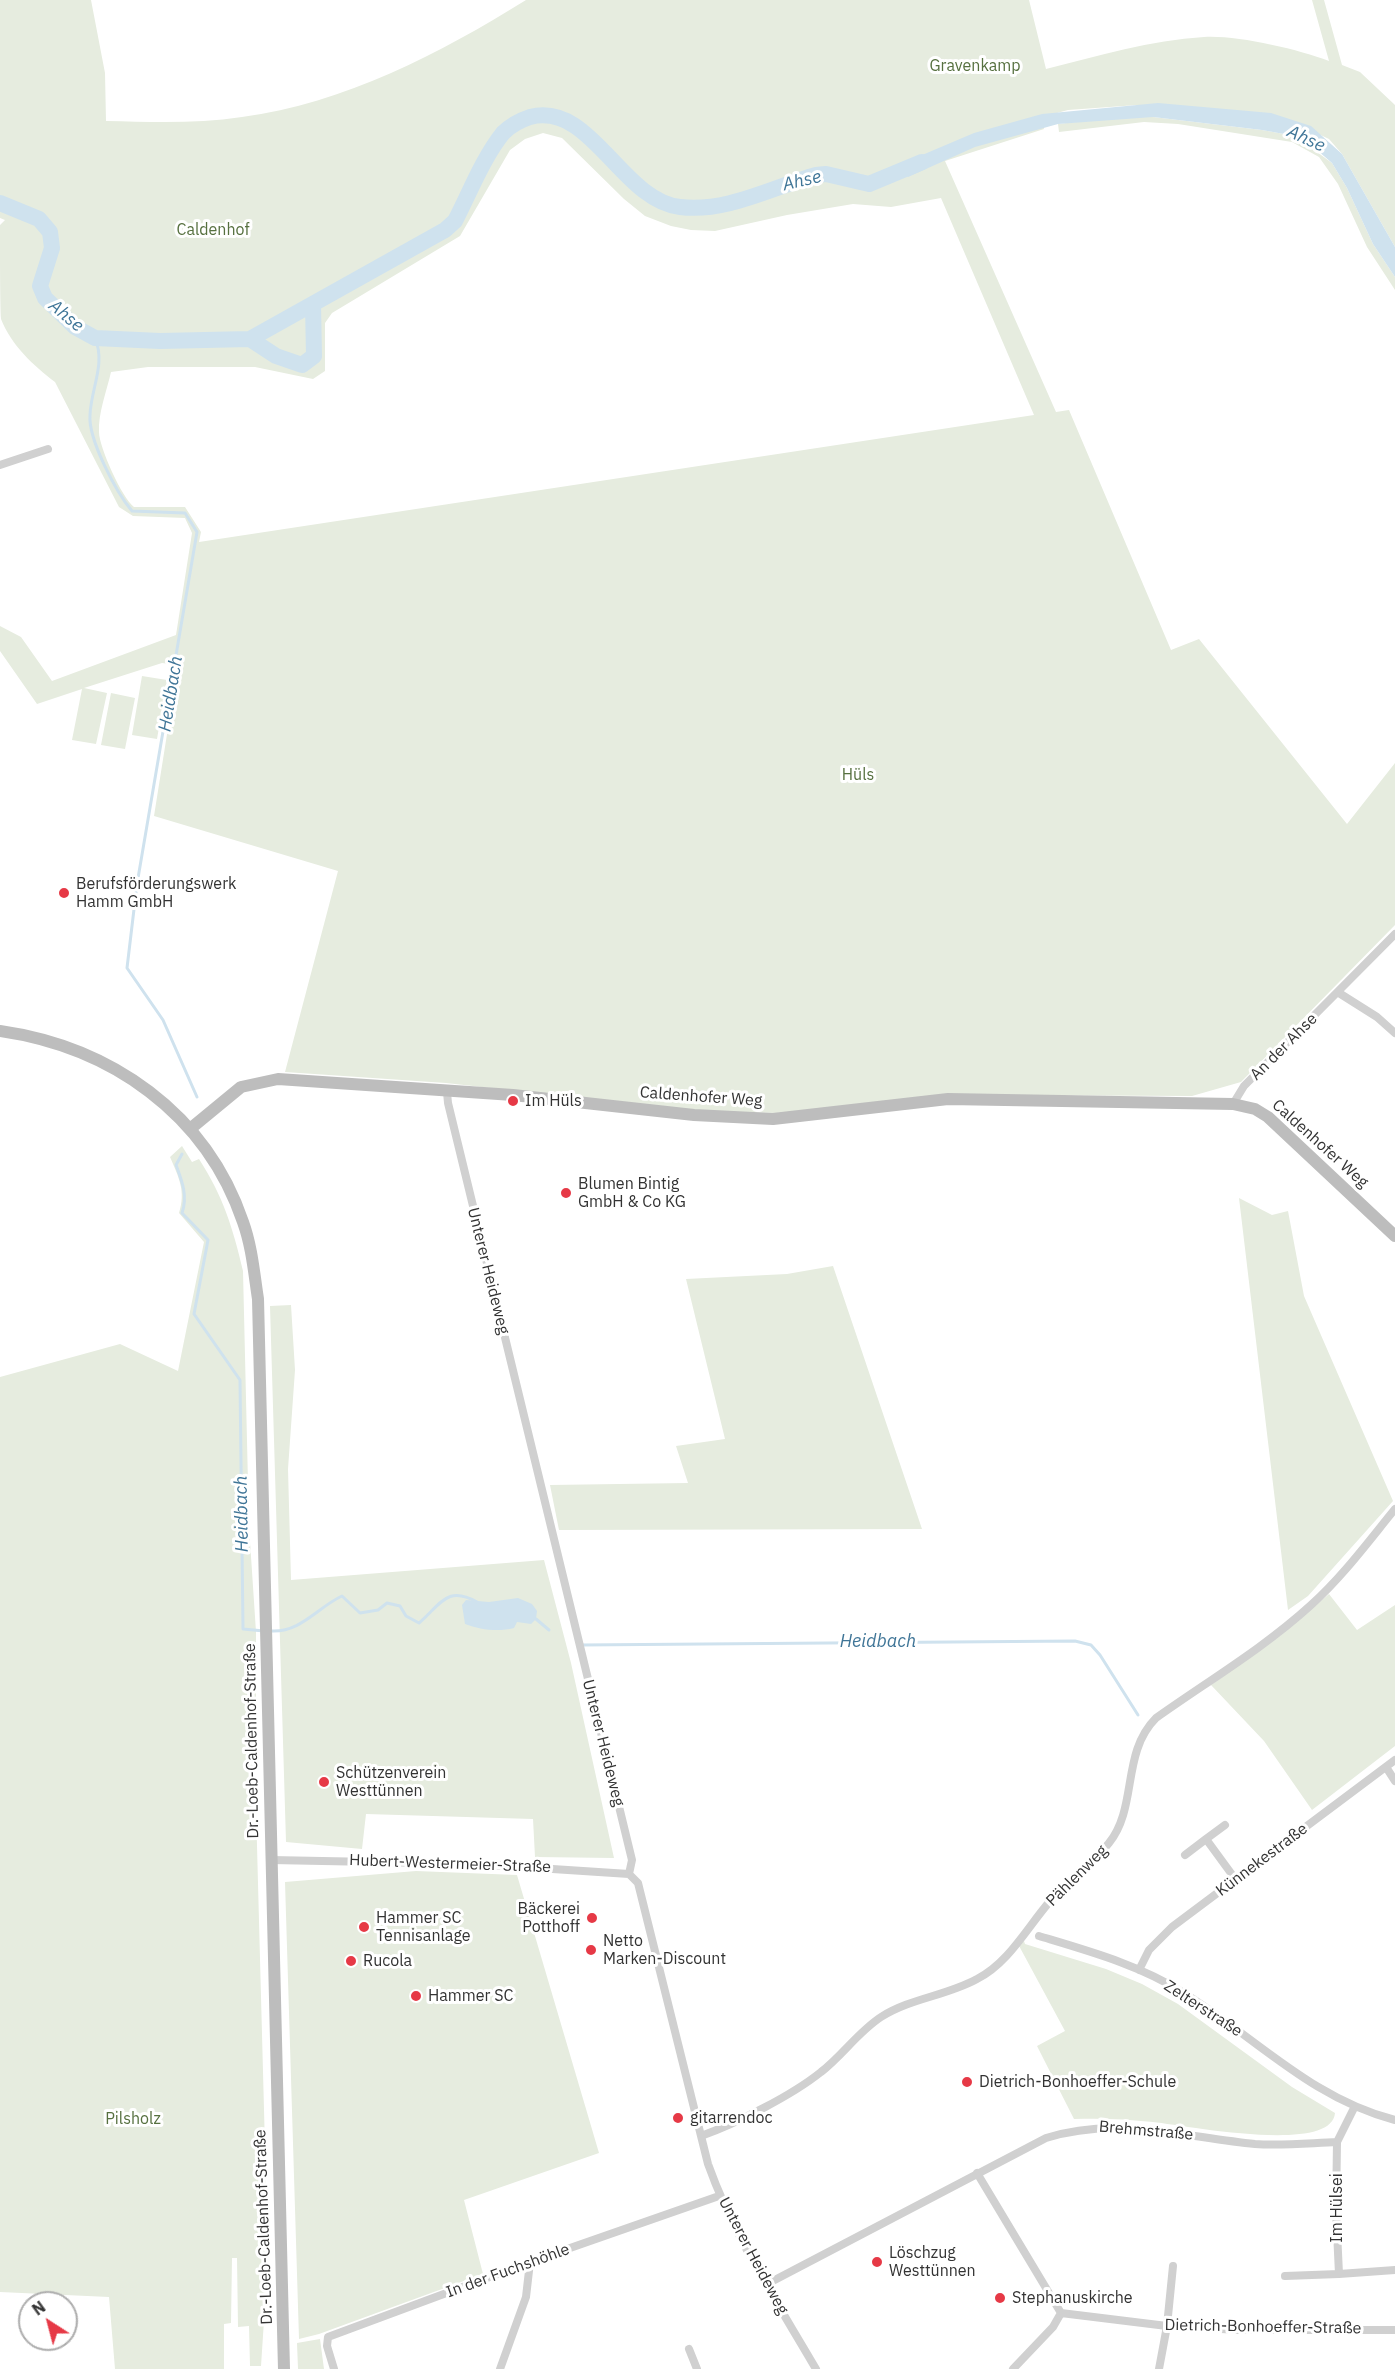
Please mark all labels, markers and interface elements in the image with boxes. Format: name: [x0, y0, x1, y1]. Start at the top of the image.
park label: Gravenkamp: [929, 56, 1021, 76]
water label: Ahse: [1284, 121, 1328, 157]
water label: Ahse: [781, 166, 823, 196]
park label: Caldenhof: [176, 220, 250, 240]
water label: Ahse: [44, 295, 88, 337]
water label: Heidbach: [154, 655, 188, 733]
park label: Hüls: [842, 765, 874, 785]
place label: Berufsförderungswerk Hamm GmbH: [76, 874, 236, 912]
marker: Berufsförderungswerk Hamm GmbH: [57, 886, 71, 900]
street label: An der Ahse: [1247, 1010, 1321, 1084]
street label: Caldenhofer Weg: [639, 1083, 763, 1111]
place label: Im Hüls: [525, 1091, 582, 1111]
marker: Im Hüls: [506, 1094, 520, 1108]
street label: Caldenhofer Weg: [1268, 1096, 1372, 1192]
place label: Blumen Bintig GmbH & Co KG: [578, 1174, 686, 1212]
marker: Blumen Bintig GmbH & Co KG: [559, 1186, 573, 1200]
street label: Unterer Heideweg: [463, 1206, 513, 1336]
water label: Heidbach: [231, 1476, 253, 1552]
water label: Heidbach: [840, 1631, 916, 1653]
street label: Dr.-Loeb-Caldenhof-Straße: [241, 1643, 263, 1839]
street label: Unterer Heideweg: [578, 1678, 628, 1808]
place label: Schützenverein Westtünnen: [336, 1763, 446, 1801]
marker: Schützenverein Westtünnen: [317, 1775, 331, 1789]
street label: Künnekestraße: [1212, 1819, 1312, 1901]
street label: Pählenweg: [1042, 1841, 1112, 1911]
street label: Hubert-Westermeier-Straße: [349, 1851, 551, 1877]
place label: Bäckerei Potthoff: [517, 1899, 580, 1937]
place label: Hammer SC Tennisanlage: [376, 1908, 471, 1946]
marker: Bäckerei Potthoff: [585, 1911, 599, 1925]
marker: Hammer SC Tennisanlage: [357, 1920, 371, 1934]
place label: Netto Marken-Discount: [603, 1931, 726, 1969]
marker: Netto Marken-Discount: [584, 1943, 598, 1957]
place label: Rucola: [363, 1951, 412, 1971]
marker: Rucola: [344, 1954, 358, 1968]
street label: Zelterstraße: [1160, 1977, 1246, 2041]
place label: Hammer SC: [428, 1986, 513, 2006]
marker: Hammer SC: [409, 1989, 423, 2003]
place label: Dietrich-Bonhoeffer-Schule: [979, 2072, 1176, 2092]
marker: Dietrich-Bonhoeffer-Schule: [960, 2075, 974, 2089]
place label: gitarrendoc: [690, 2108, 772, 2128]
park label: Pilsholz: [105, 2109, 161, 2129]
marker: gitarrendoc: [671, 2111, 685, 2125]
street label: Brehmstraße: [1098, 2117, 1194, 2145]
street label: Dr.-Loeb-Caldenhof-Straße: [251, 2129, 277, 2325]
street label: Im Hülsei: [1327, 2173, 1347, 2243]
street label: Unterer Heideweg: [714, 2194, 792, 2318]
street label: In der Fuchshöhle: [444, 2240, 572, 2302]
place label: Löschzug Westtünnen: [889, 2243, 976, 2281]
marker: Löschzug Westtünnen: [870, 2255, 884, 2269]
place label: Stephanuskirche: [1012, 2288, 1133, 2308]
north arrow: [18, 2291, 78, 2351]
marker: Stephanuskirche: [993, 2291, 1007, 2305]
text: N: [28, 2297, 49, 2320]
street label: Dietrich-Bonhoeffer-Straße: [1164, 2316, 1362, 2338]

